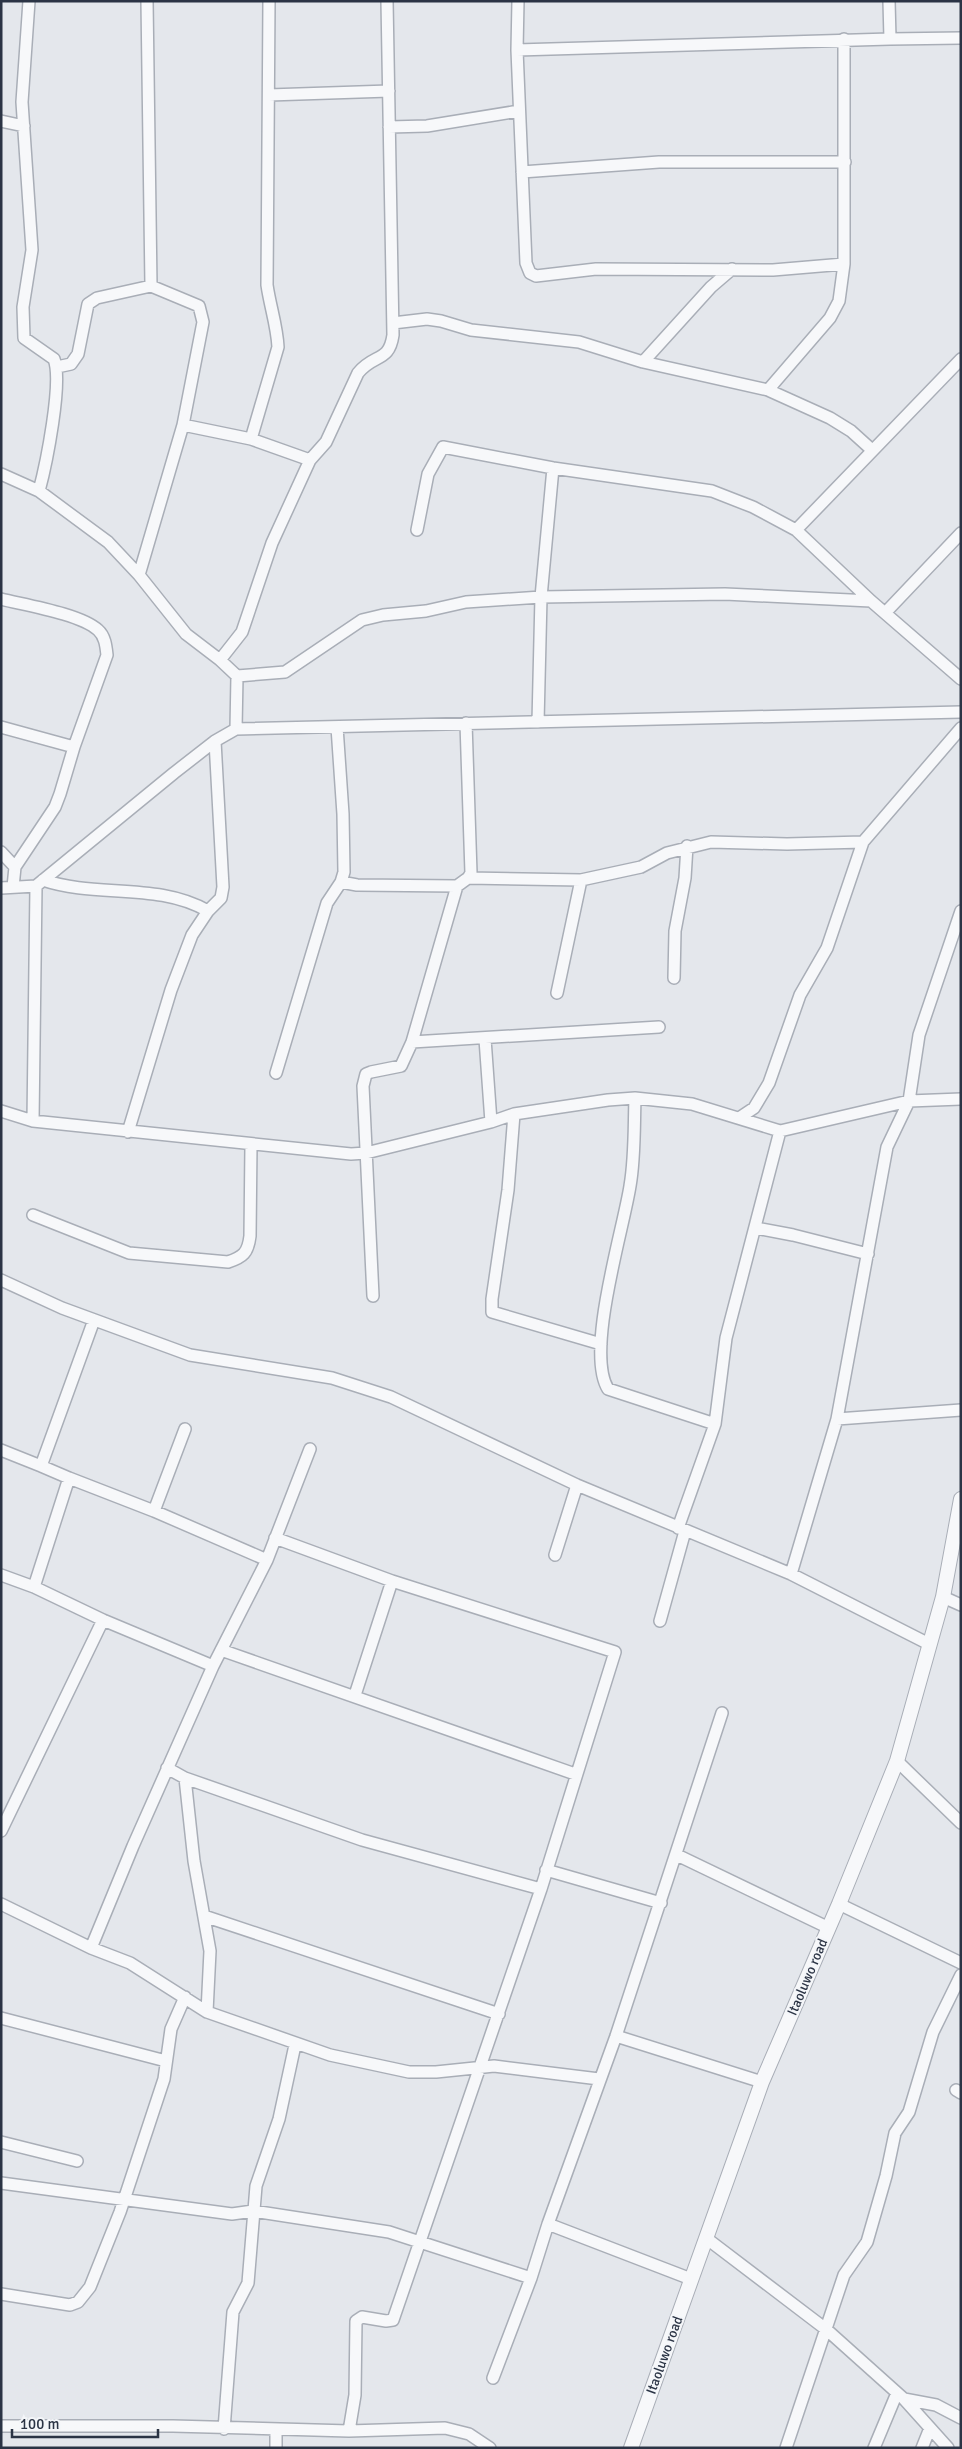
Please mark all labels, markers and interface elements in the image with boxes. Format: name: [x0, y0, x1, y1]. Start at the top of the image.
street label: Itaoluwo road: [784, 1936, 831, 2018]
street label: Itaoluwo road: [642, 2314, 686, 2397]
scale bar: [12, 2406, 159, 2438]
text: 100 m: [20, 2415, 60, 2433]

